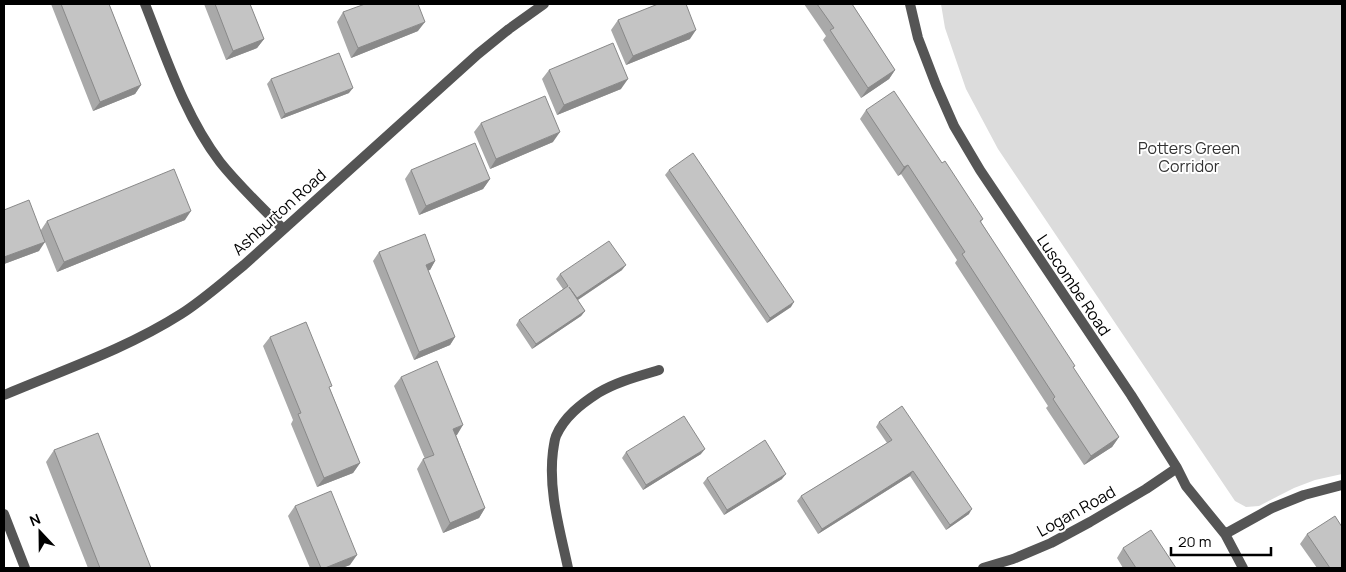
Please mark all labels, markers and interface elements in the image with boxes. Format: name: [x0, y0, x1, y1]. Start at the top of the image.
park label: Potters Green Corridor: [1138, 137, 1240, 177]
street label: Ashburton Road: [227, 164, 331, 260]
street label: Luscombe Road: [1032, 230, 1116, 340]
street label: Logan Road: [1033, 480, 1119, 542]
north arrow: [15, 507, 65, 557]
text: N: [27, 509, 43, 530]
scale bar: [1171, 524, 1271, 556]
text: 20 m: [1178, 531, 1211, 552]

